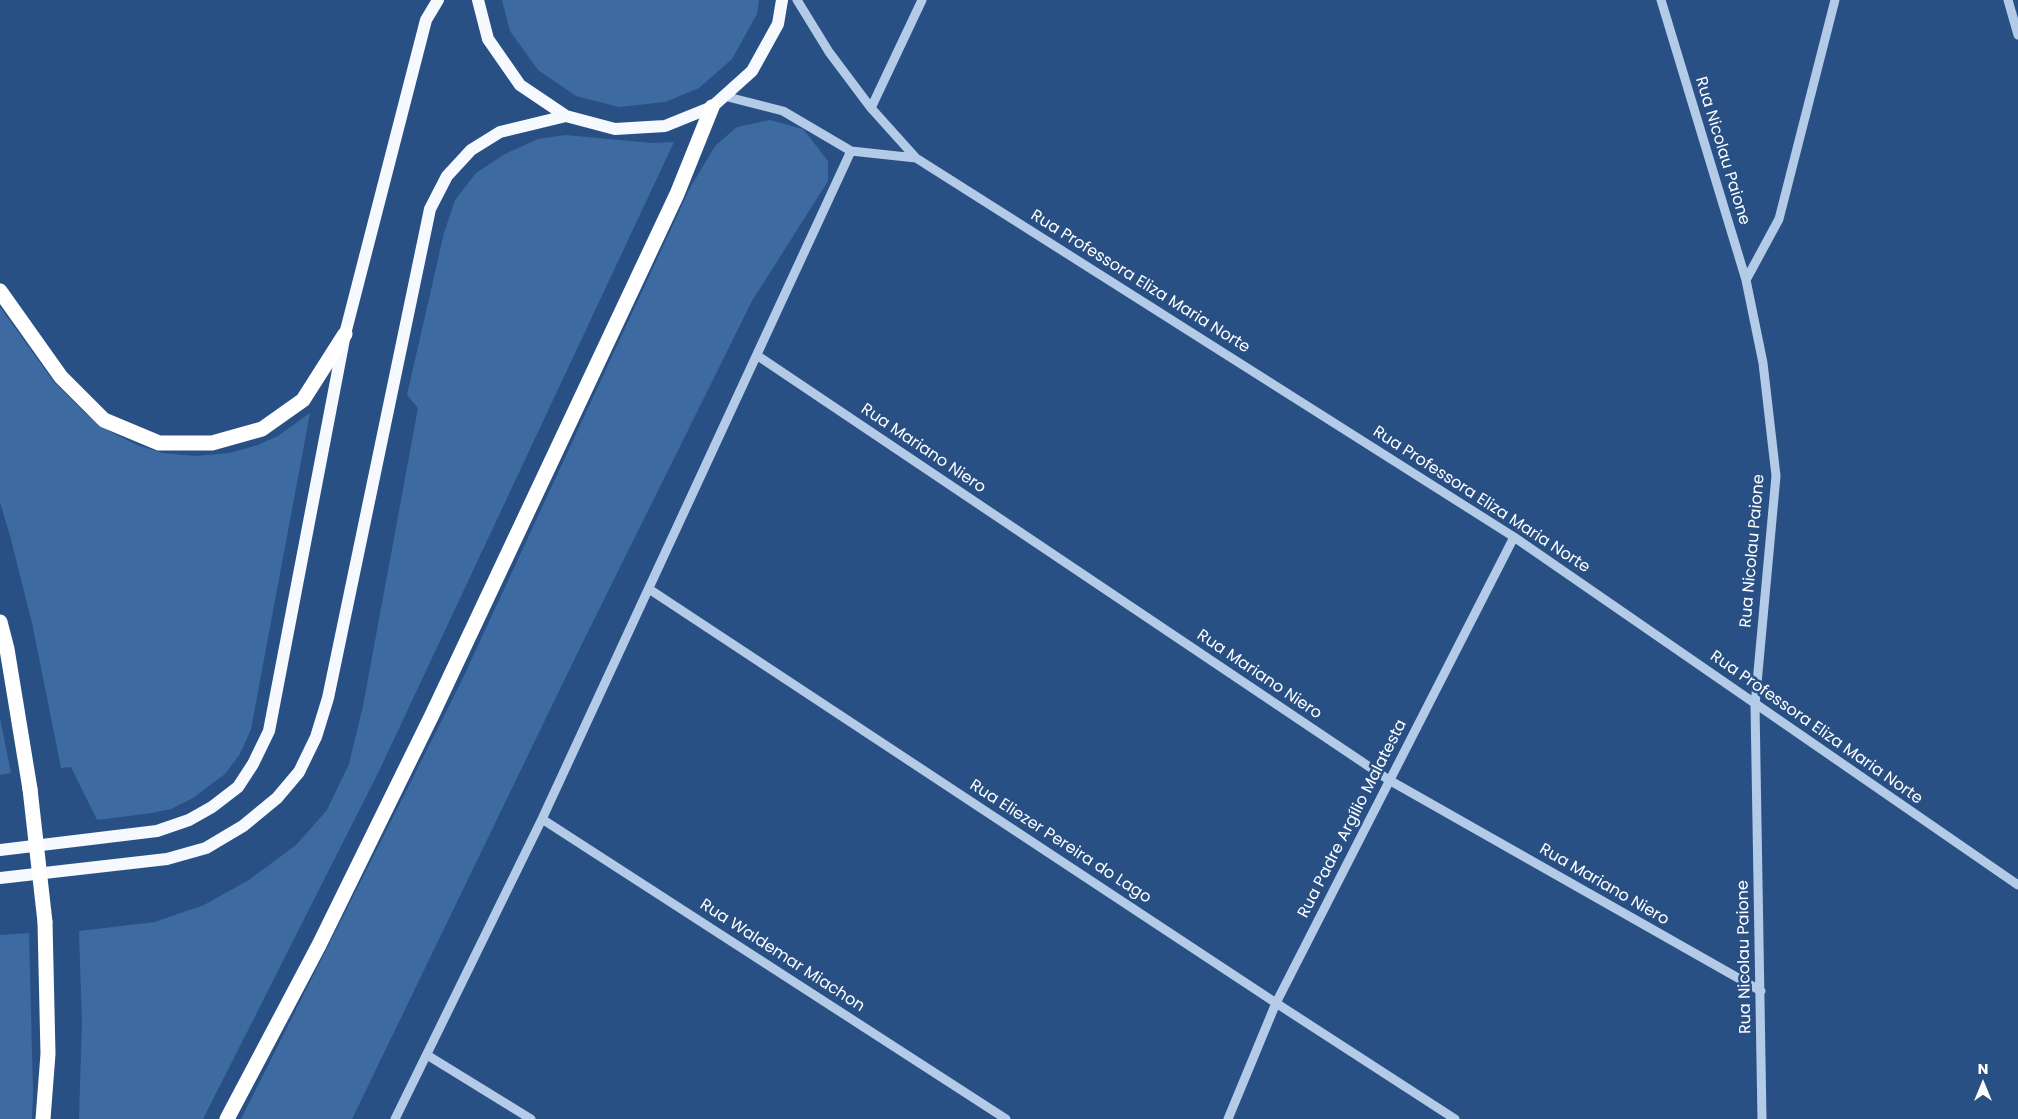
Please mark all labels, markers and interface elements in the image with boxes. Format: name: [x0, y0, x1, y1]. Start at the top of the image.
street label: Rua Nicolau Paione: [1690, 75, 1754, 227]
street label: Rua Professora Eliza Maria Norte: [1027, 206, 1253, 358]
street label: Rua Mariano Niero: [857, 400, 989, 498]
street label: Rua Professora Eliza Maria Norte: [1369, 423, 1593, 577]
street label: Rua Nicolau Paione: [1737, 474, 1769, 628]
street label: Rua Mariano Niero: [1193, 626, 1325, 724]
street label: Rua Professora Eliza Maria Norte: [1706, 647, 1926, 809]
street label: Rua Padre Argílio Malatesta: [1294, 717, 1412, 921]
street label: Rua Eliezer Pereira do Lago: [966, 776, 1154, 908]
street label: Rua Mariano Niero: [1536, 840, 1672, 930]
street label: Rua Nicolau Paione: [1734, 880, 1756, 1034]
street label: Rua Waldemar Miachon: [696, 895, 868, 1017]
north arrow: [1958, 1059, 2008, 1109]
text: N: [1978, 1059, 1988, 1079]

